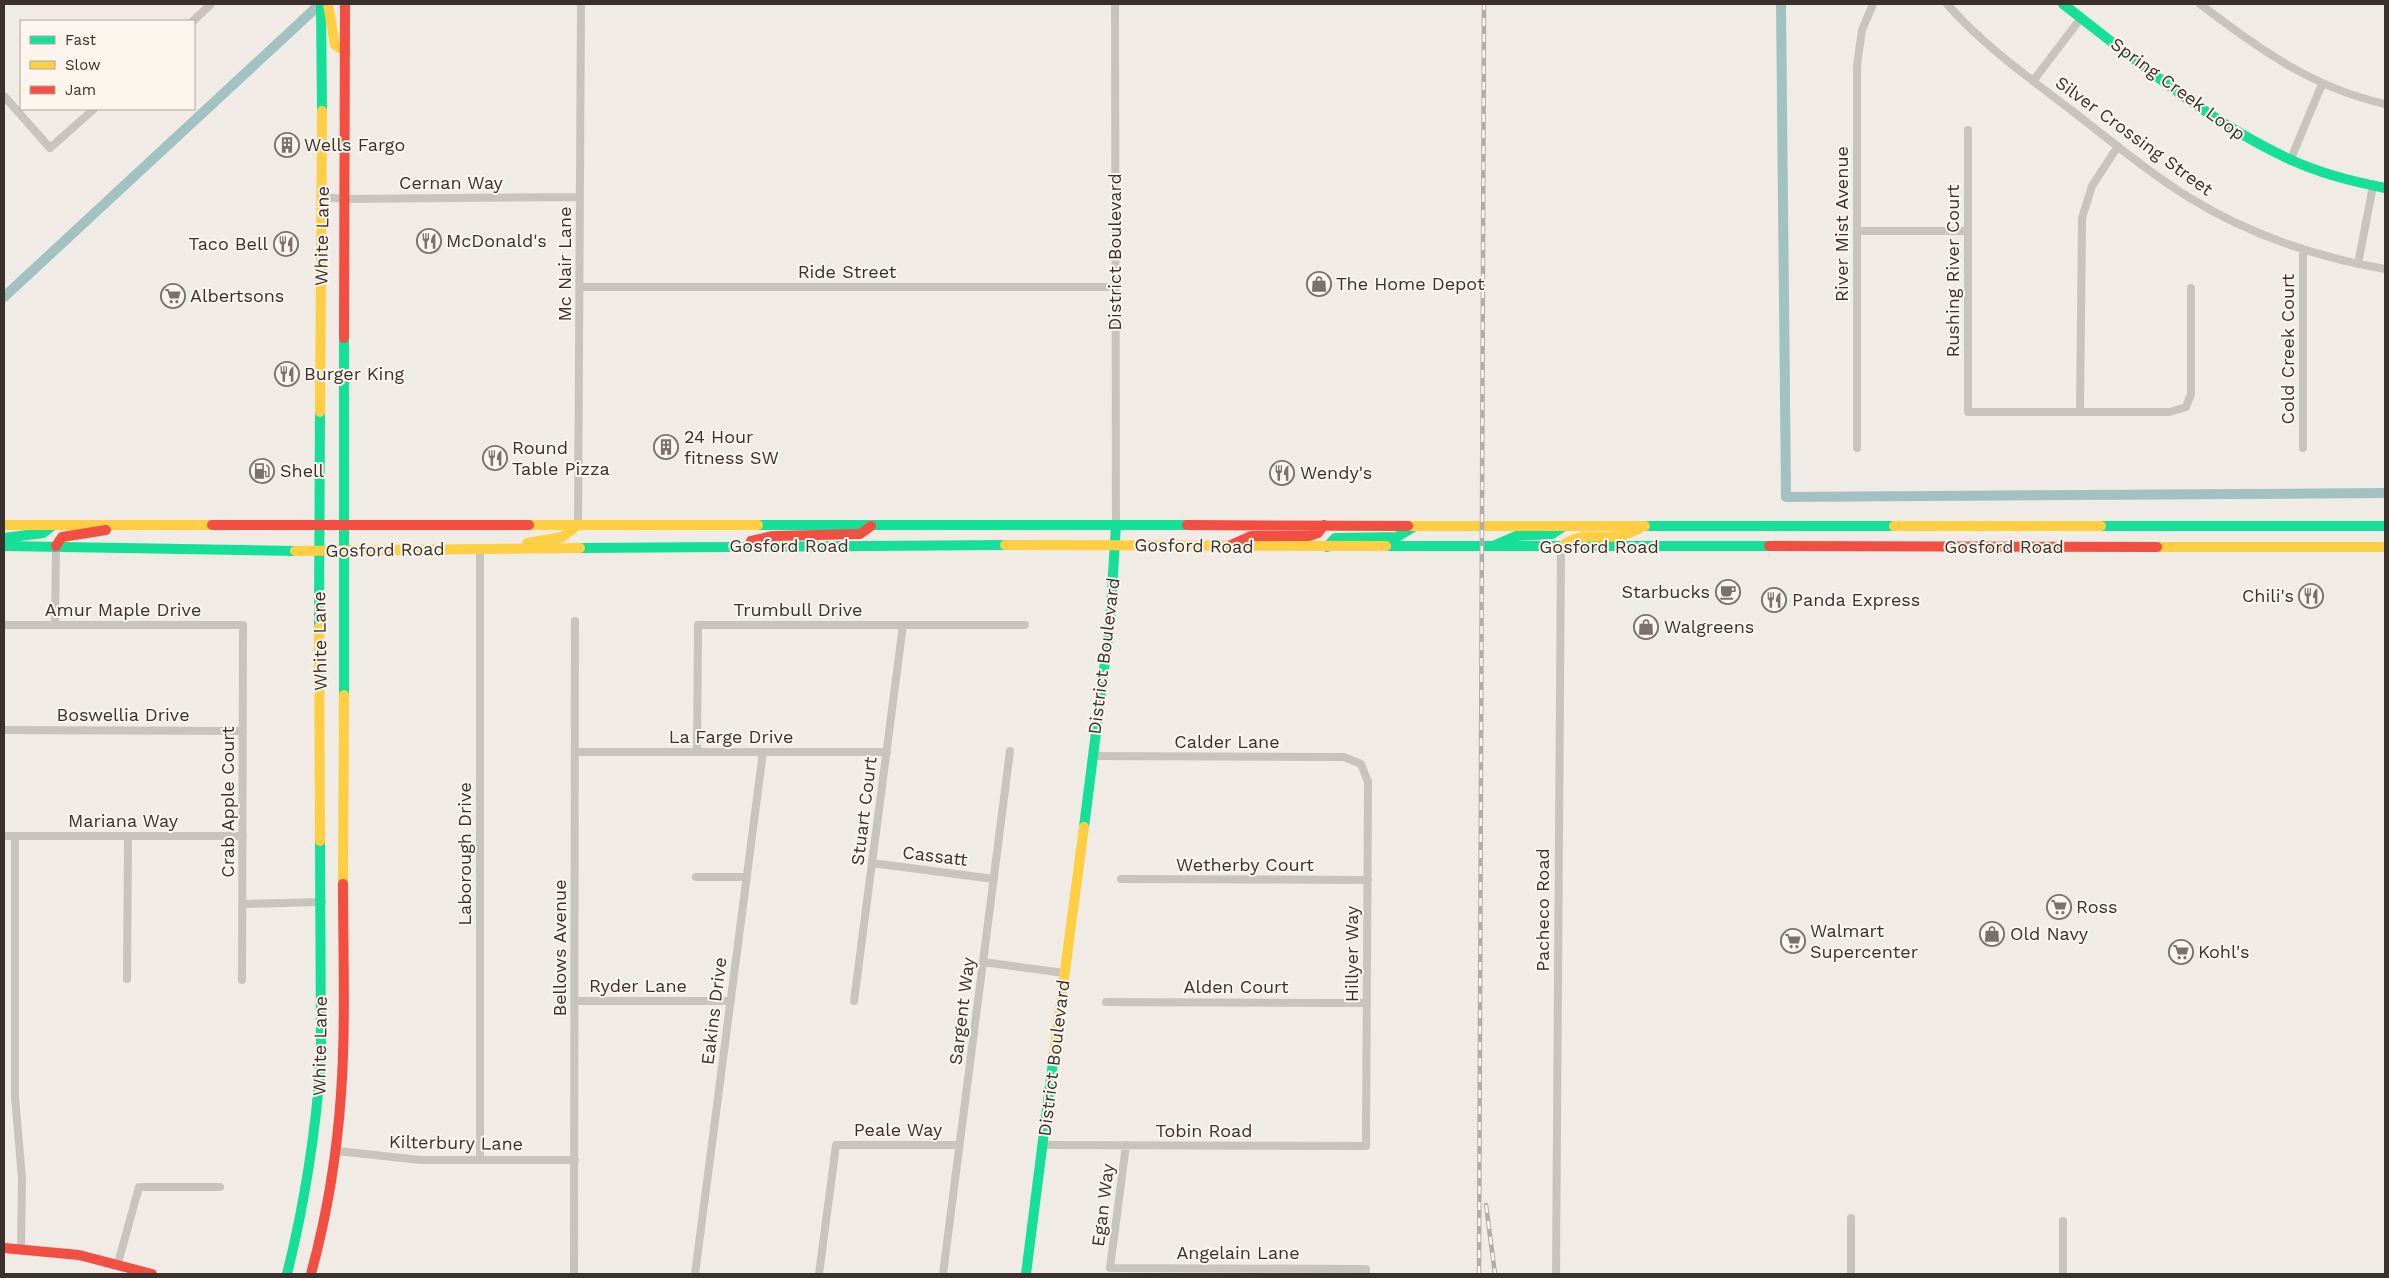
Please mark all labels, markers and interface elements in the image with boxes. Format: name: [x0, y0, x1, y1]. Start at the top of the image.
legend: [20, 20, 195, 110]
text: Fast: [65, 31, 97, 49]
street label: Spring Creek Loop: [2107, 33, 2250, 144]
text: Slow: [65, 56, 101, 74]
street label: Silver Crossing Street: [2052, 71, 2217, 200]
text: Jam: [65, 81, 96, 99]
building icon: Wells Fargo: [274, 132, 300, 158]
place label: Wells Fargo: [304, 134, 405, 155]
street label: River Mist Avenue: [1831, 146, 1852, 302]
street label: Cernan Way: [399, 172, 504, 193]
street label: District Boulevard: [1104, 173, 1125, 331]
street label: Rushing River Court: [1942, 184, 1963, 358]
street label: White Lane: [310, 186, 333, 286]
street label: Mc Nair Lane: [554, 206, 575, 322]
restaurant icon: McDonald's: [416, 228, 442, 254]
place label: McDonald's: [446, 230, 547, 251]
restaurant icon: Taco Bell: [273, 231, 299, 257]
place label: Taco Bell: [189, 233, 268, 254]
street label: Ride Street: [798, 261, 897, 282]
shop icon: The Home Depot: [1306, 271, 1332, 297]
place label: The Home Depot: [1336, 273, 1485, 294]
street label: Cold Creek Court: [2277, 273, 2298, 424]
supermarket icon: Albertsons: [160, 283, 186, 309]
place label: Albertsons: [190, 285, 284, 306]
restaurant icon: Burger King: [274, 361, 300, 387]
place label: Burger King: [304, 363, 405, 384]
place label: 24 Hour fitness SW: [684, 426, 779, 468]
building icon: 24 Hour fitness SW: [653, 434, 679, 460]
place label: Round Table Pizza: [512, 437, 610, 479]
restaurant icon: Round Table Pizza: [482, 445, 508, 471]
fuel station icon: Shell: [249, 458, 275, 484]
place label: Shell: [280, 460, 325, 481]
restaurant icon: Wendy's: [1269, 460, 1295, 486]
place label: Wendy's: [1300, 462, 1372, 483]
street label: Gosford Road: [1134, 534, 1254, 557]
street label: Gosford Road: [729, 535, 849, 556]
street label: Gosford Road: [1539, 536, 1659, 557]
street label: Gosford Road: [1944, 536, 2064, 557]
street label: Gosford Road: [325, 538, 445, 561]
street label: District Boulevard: [1083, 576, 1124, 735]
cafe icon: Starbucks: [1715, 579, 1741, 605]
place label: Starbucks: [1621, 581, 1710, 602]
restaurant icon: Chili's: [2298, 583, 2324, 609]
place label: Chili's: [2242, 585, 2294, 606]
restaurant icon: Panda Express: [1761, 587, 1787, 613]
place label: Panda Express: [1792, 589, 1920, 610]
street label: White Lane: [308, 591, 331, 691]
street label: Amur Maple Drive: [45, 599, 201, 620]
street label: Trumbull Drive: [734, 599, 862, 620]
shop icon: Walgreens: [1633, 614, 1659, 640]
place label: Walgreens: [1664, 616, 1754, 637]
street label: Boswellia Drive: [56, 704, 190, 725]
street label: Crab Apple Court: [217, 726, 238, 878]
street label: La Farge Drive: [669, 726, 793, 747]
street label: Calder Lane: [1174, 731, 1280, 752]
street label: Stuart Court: [846, 755, 881, 867]
street label: Laborough Drive: [454, 782, 475, 926]
street label: Mariana Way: [68, 810, 179, 831]
street label: Cassatt: [901, 841, 969, 870]
street label: Pacheco Road: [1532, 848, 1553, 972]
street label: Wetherby Court: [1176, 854, 1314, 875]
street label: Bellows Avenue: [549, 879, 570, 1017]
supermarket icon: Ross: [2046, 894, 2072, 920]
place label: Ross: [2076, 896, 2117, 917]
street label: Hillyer Way: [1341, 905, 1362, 1002]
place label: Walmart Supercenter: [1810, 920, 1918, 962]
shop icon: Old Navy: [1979, 921, 2005, 947]
place label: Old Navy: [2010, 923, 2089, 944]
supermarket icon: Walmart Supercenter: [1780, 928, 1806, 954]
supermarket icon: Kohl's: [2168, 939, 2194, 965]
place label: Kohl's: [2198, 941, 2250, 962]
street label: Sargent Way: [944, 955, 979, 1066]
street label: Eakins Drive: [696, 956, 731, 1066]
street label: Ryder Lane: [589, 975, 687, 996]
street label: Alden Court: [1184, 976, 1289, 997]
street label: District Boulevard: [1033, 978, 1074, 1137]
street label: White Lane: [308, 996, 331, 1096]
street label: Peale Way: [854, 1119, 943, 1140]
street label: Tobin Road: [1156, 1120, 1252, 1141]
street label: Kilterbury Lane: [389, 1131, 523, 1154]
street label: Egan Way: [1087, 1161, 1118, 1248]
street label: Angelain Lane: [1176, 1242, 1300, 1263]

